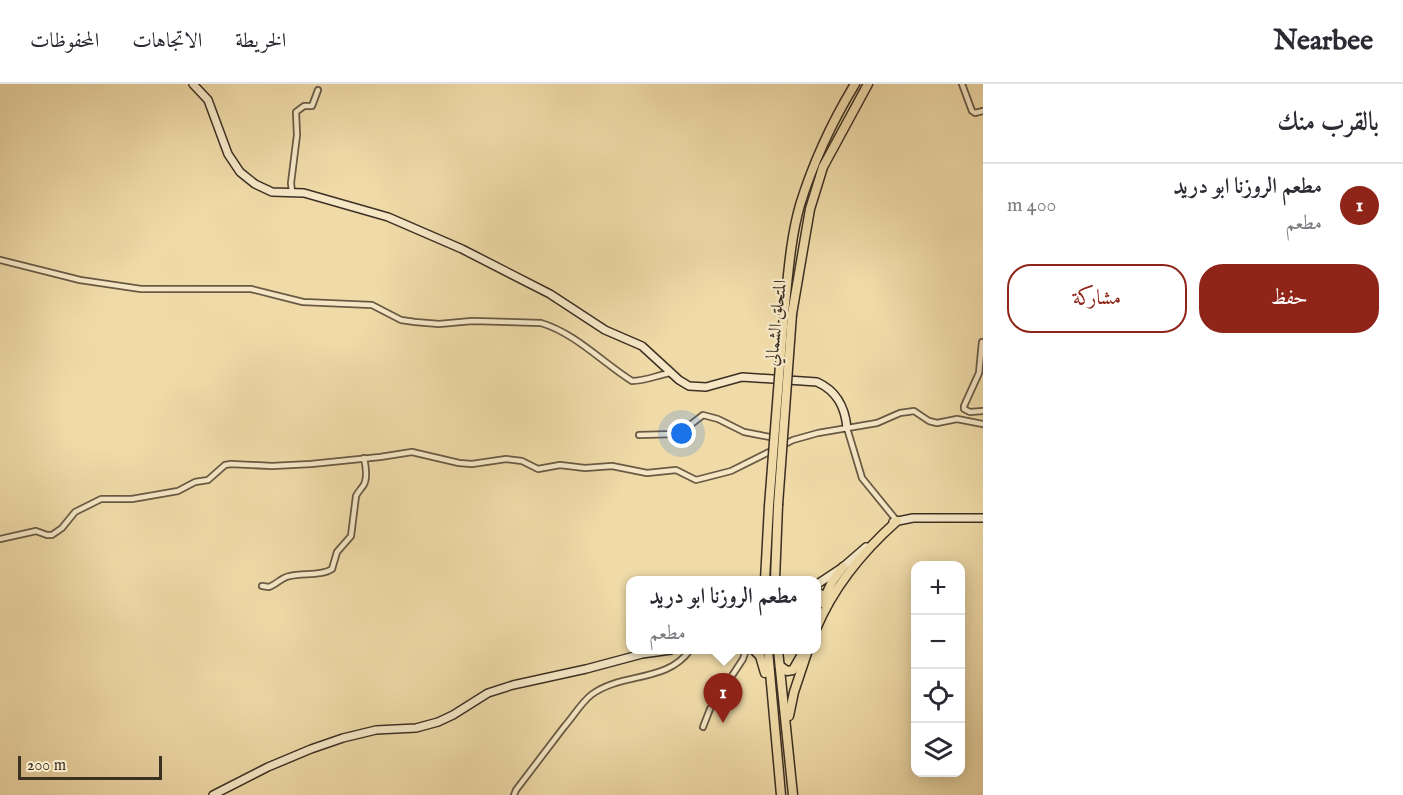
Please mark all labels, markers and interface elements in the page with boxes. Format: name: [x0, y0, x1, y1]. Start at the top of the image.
text: Nearbee: [1274, 24, 1373, 59]
text: المحفوظات: [30, 28, 99, 55]
text: الاتجاهات: [132, 28, 202, 55]
text: الخريطة: [235, 28, 286, 55]
text: بالقرب منك: [1277, 106, 1379, 139]
text: مطعم الروزنا ابو دريد: [1173, 173, 1322, 201]
text: 400 m: [1007, 193, 1056, 218]
text: 1: [1356, 193, 1363, 218]
text: مطعم: [1285, 211, 1322, 236]
button: مشاركة: [1007, 264, 1187, 333]
button: حفظ: [1199, 264, 1379, 333]
street label: المتحلق الشمالي: [761, 279, 795, 368]
your location: [667, 419, 696, 448]
map controls: [911, 561, 965, 777]
button: +: [911, 561, 965, 615]
popup: [626, 576, 821, 654]
text: مطعم الروزنا ابو دريد: [649, 583, 798, 611]
button: −: [911, 615, 965, 669]
text: مطعم: [649, 621, 686, 646]
button: locate: [911, 669, 965, 723]
pin: 1: [704, 674, 742, 723]
button: layers: [911, 723, 965, 777]
scale bar: [18, 753, 162, 780]
text: 200 m: [27, 756, 66, 776]

